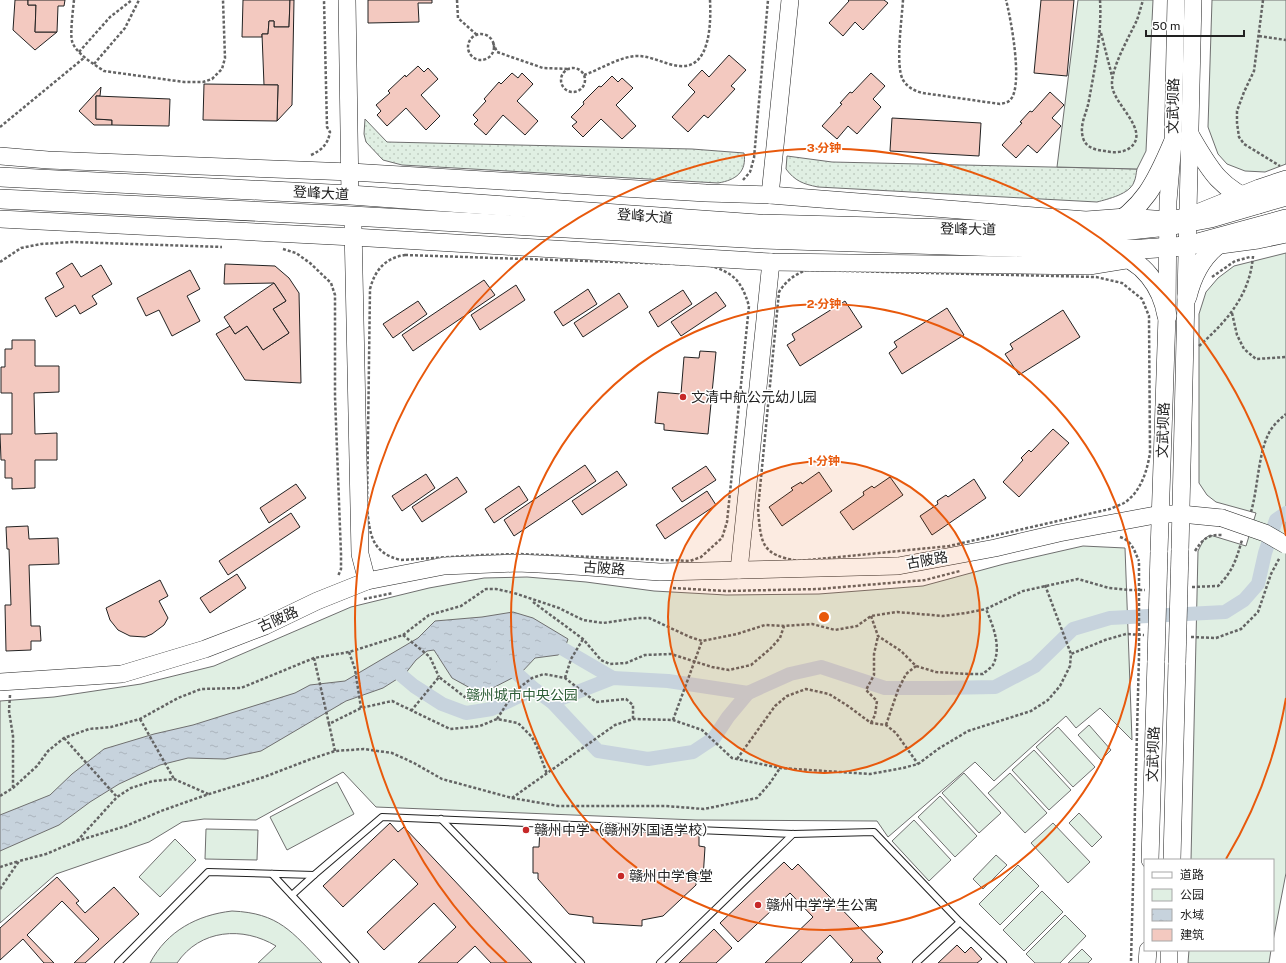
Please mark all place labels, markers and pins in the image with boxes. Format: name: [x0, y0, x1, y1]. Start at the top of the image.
place label: 文清中航公元幼儿园: [691, 389, 817, 405]
marker: 文清中航公元幼儿园: [678, 392, 688, 402]
centre of rings: [817, 610, 831, 624]
place label: 赣州中学（赣州外国语学校）: [534, 822, 716, 838]
marker: 赣州中学（赣州外国语学校）: [521, 825, 531, 835]
place label: 赣州中学食堂: [629, 868, 713, 884]
marker: 赣州中学食堂: [616, 871, 626, 881]
place label: 赣州中学学生公寓: [766, 897, 878, 913]
marker: 赣州中学学生公寓: [753, 900, 763, 910]

